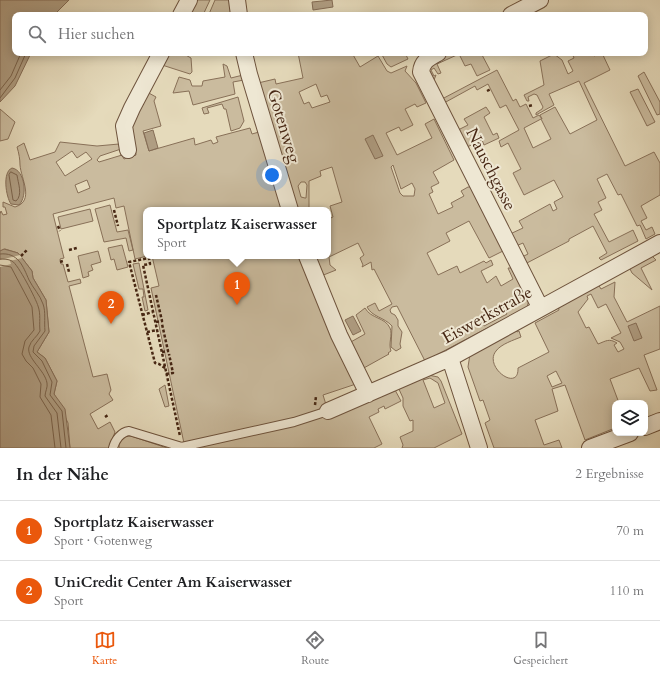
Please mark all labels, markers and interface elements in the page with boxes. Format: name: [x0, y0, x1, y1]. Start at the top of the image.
search box: [12, 12, 648, 56]
icon: search: [26, 23, 48, 45]
text: Hier suchen: [58, 24, 135, 44]
street label: Gotenweg: [262, 86, 306, 166]
street label: Nauschgasse: [460, 124, 522, 214]
your location: [262, 165, 282, 185]
popup: [143, 207, 331, 259]
text: Sportplatz Kaiserwasser: [157, 214, 317, 234]
text: Sport: [157, 234, 186, 252]
pin: 1: [224, 272, 250, 305]
street label: Eiswerkstraße: [438, 281, 536, 349]
pin: 2: [98, 291, 124, 324]
map controls: [612, 400, 648, 436]
button: layers: [612, 400, 648, 436]
text: In der Nähe: [16, 463, 109, 486]
text: 2 Ergebnisse: [575, 465, 644, 483]
text: Sportplatz Kaiserwasser: [54, 512, 214, 532]
text: 1: [26, 522, 32, 540]
text: 70 m: [616, 522, 644, 540]
text: Sport · Gotenweg: [54, 532, 152, 550]
text: UniCredit Center Am Kaiserwasser: [54, 572, 292, 592]
text: 2: [26, 582, 32, 600]
text: 110 m: [610, 582, 644, 600]
text: Sport: [54, 592, 83, 610]
tab: Karte: [92, 629, 117, 668]
tab: Route: [301, 629, 329, 668]
tab: Gespeichert: [513, 629, 568, 668]

